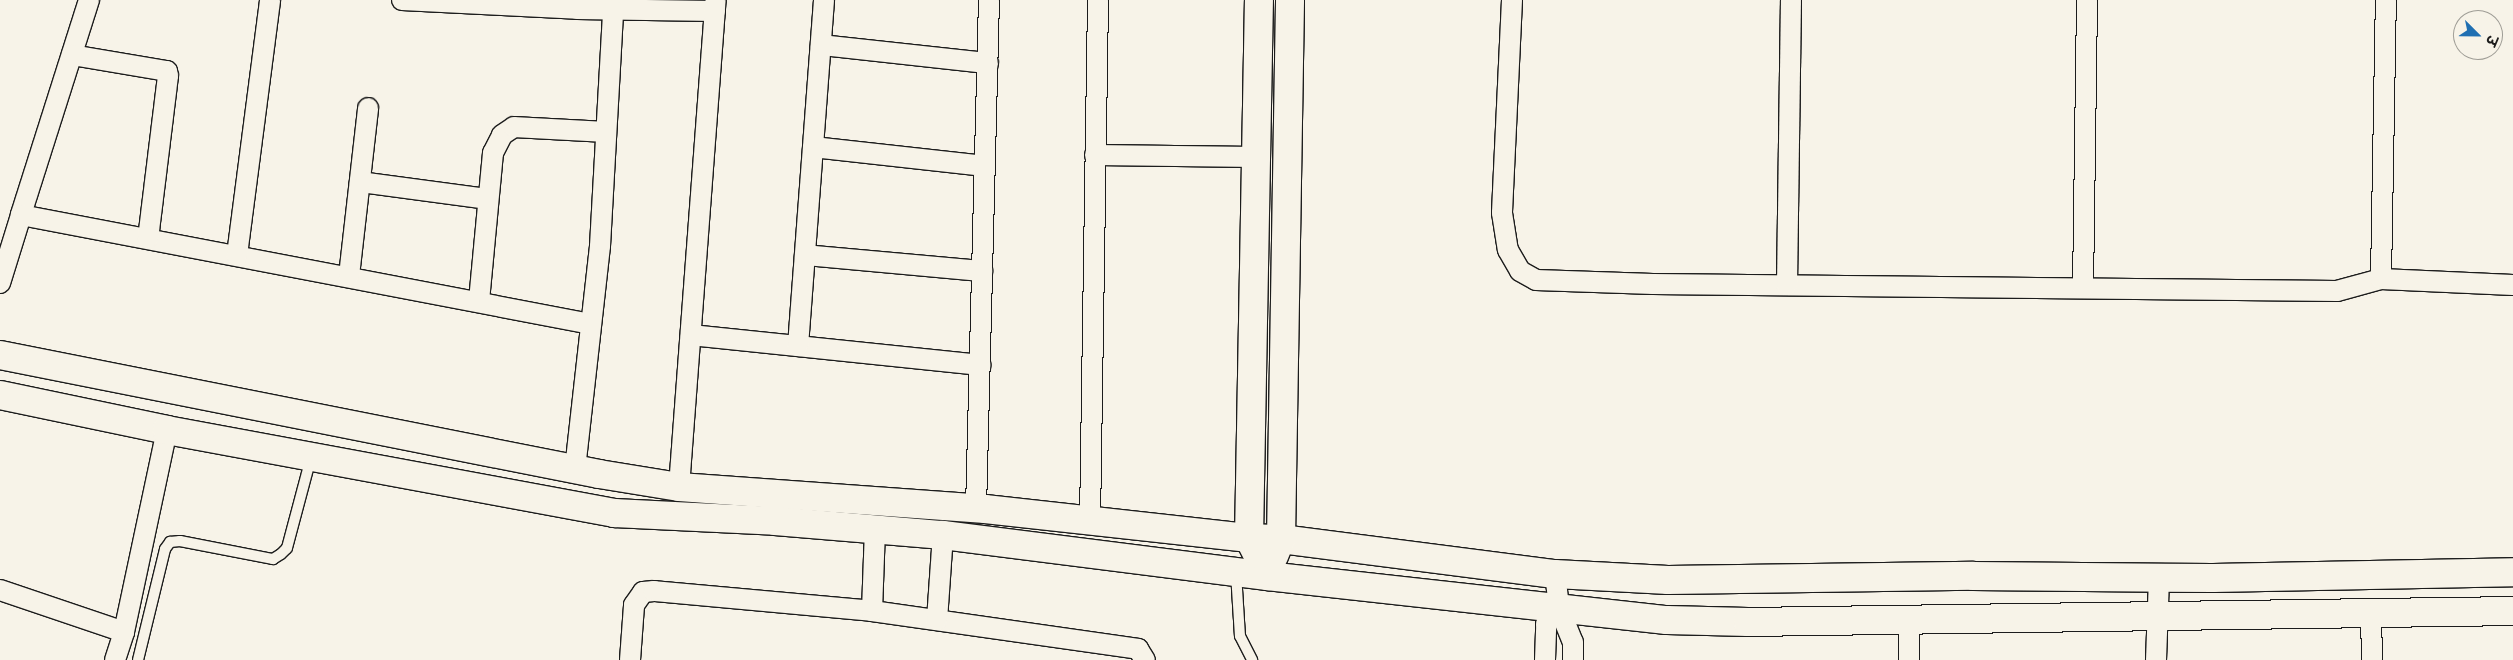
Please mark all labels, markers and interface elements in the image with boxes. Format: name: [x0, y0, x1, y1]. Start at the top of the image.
north arrow: [2453, 10, 2503, 60]
text: उ: [2481, 33, 2501, 48]

